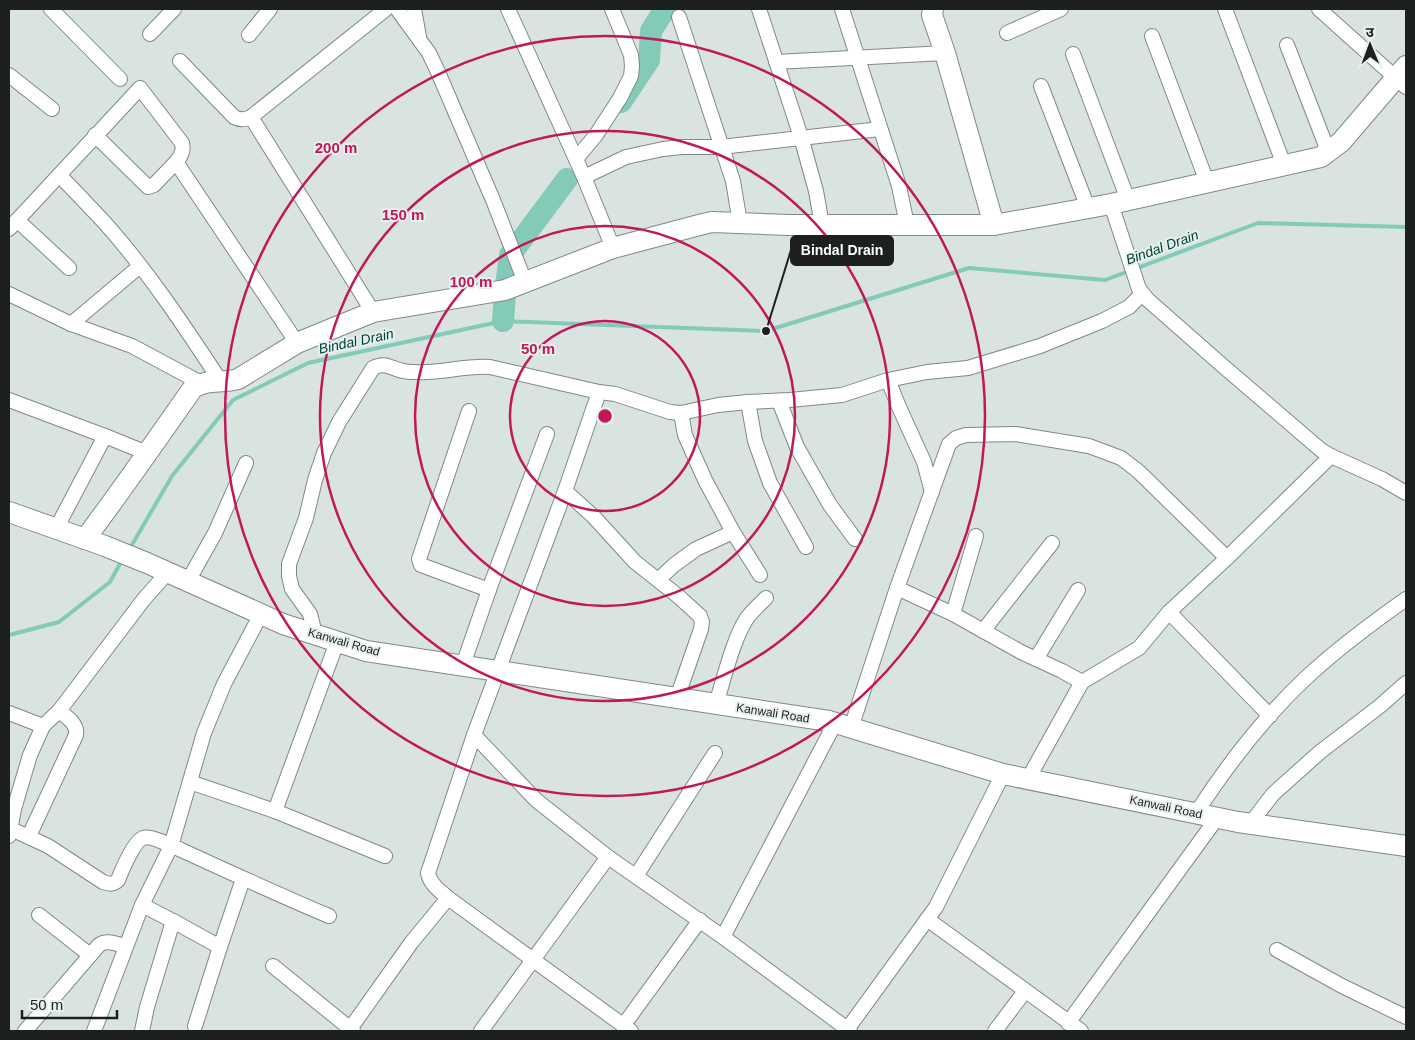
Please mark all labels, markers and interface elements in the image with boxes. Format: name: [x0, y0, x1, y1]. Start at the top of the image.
north arrow: [1345, 20, 1395, 70]
text: उ: [1366, 24, 1375, 40]
text: 200 m: [315, 139, 357, 156]
text: 150 m: [382, 206, 424, 223]
water label: Bindal Drain: [1123, 226, 1201, 268]
callout: Bindal Drain: [791, 236, 893, 265]
text: Bindal Drain: [801, 242, 883, 258]
text: 100 m: [450, 273, 492, 290]
water label: Bindal Drain: [317, 325, 395, 357]
text: 50 m: [521, 340, 555, 357]
centre of rings: [596, 407, 614, 425]
street label: Kanwali Road: [306, 625, 382, 659]
street label: Kanwali Road: [735, 700, 811, 726]
street label: Kanwali Road: [1128, 792, 1204, 822]
scale bar: [22, 988, 118, 1020]
text: 50 m: [30, 996, 63, 1013]

